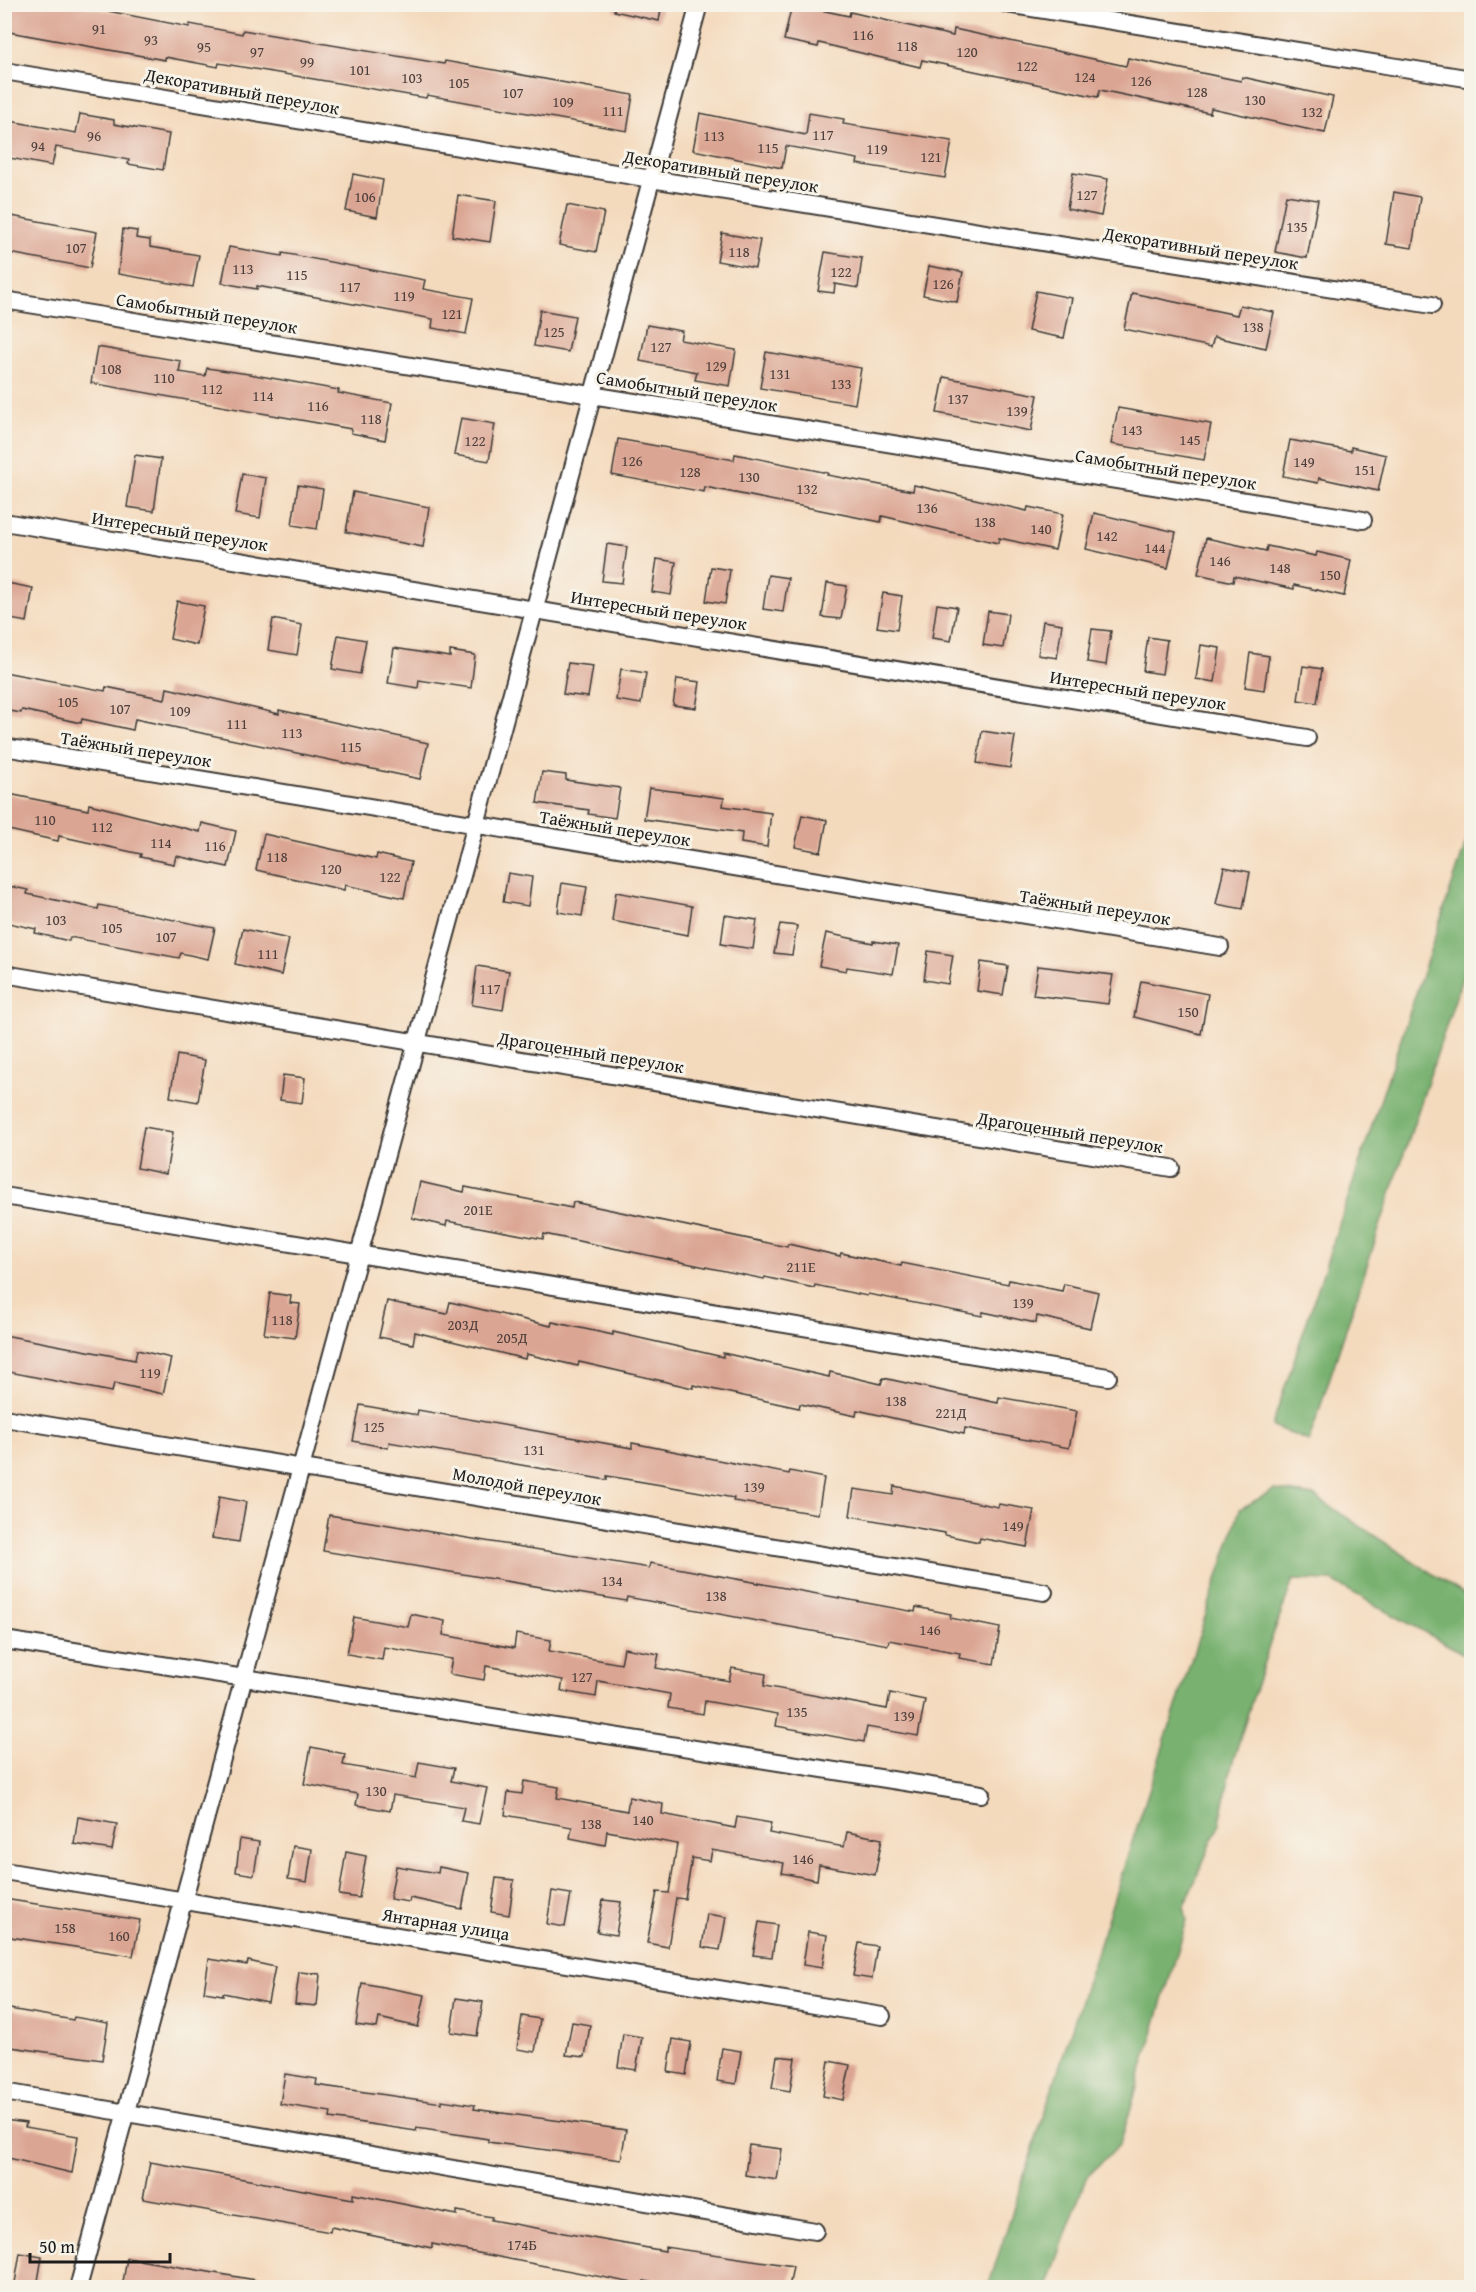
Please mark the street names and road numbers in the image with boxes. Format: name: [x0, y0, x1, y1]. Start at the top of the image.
street label: Декоративный переулок: [142, 60, 342, 122]
street label: Декоративный переулок: [621, 142, 821, 200]
street label: Декоративный переулок: [1101, 219, 1301, 277]
street label: Самобытный переулок: [114, 285, 300, 341]
street label: Самобытный переулок: [594, 363, 780, 419]
street label: Самобытный переулок: [1073, 441, 1259, 497]
street label: Интересный переулок: [90, 504, 271, 558]
street label: Интересный переулок: [569, 583, 750, 637]
street label: Интересный переулок: [1048, 663, 1229, 717]
street label: Таёжный переулок: [59, 724, 214, 774]
street label: Таёжный переулок: [538, 803, 693, 853]
street label: Таёжный переулок: [1018, 882, 1173, 932]
street label: Драгоценный переулок: [495, 1024, 686, 1080]
street label: Драгоценный переулок: [974, 1104, 1165, 1160]
street label: Молодой переулок: [451, 1460, 604, 1512]
street label: Янтарная улица: [379, 1900, 512, 1947]

